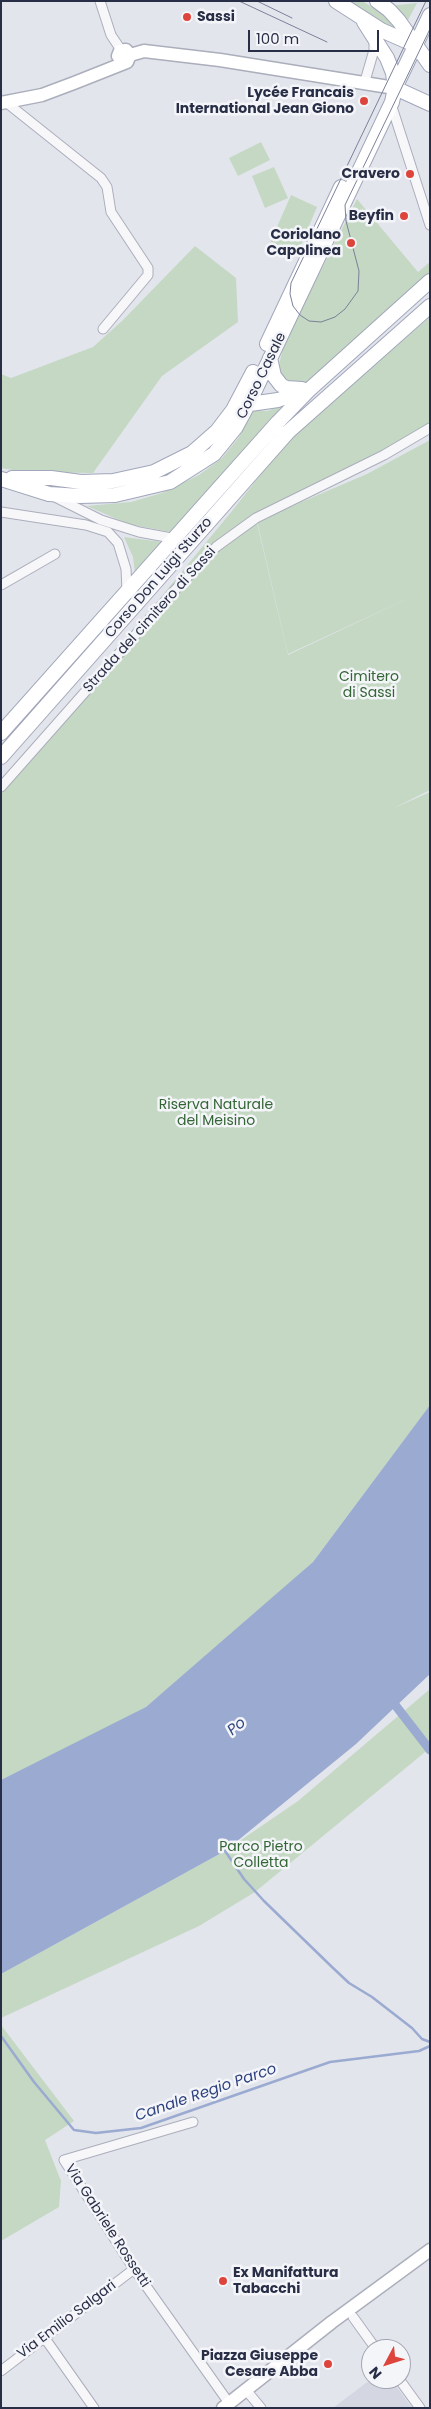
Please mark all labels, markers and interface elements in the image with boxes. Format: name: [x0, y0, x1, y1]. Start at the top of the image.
place label: Sassi: [197, 9, 235, 25]
marker: Sassi: [181, 11, 193, 23]
scale bar: [251, 20, 382, 52]
text: 100 m: [256, 28, 299, 49]
place label: Lycée Francais International Jean Giono: [176, 85, 354, 118]
marker: Lycée Francais International Jean Giono: [358, 95, 370, 107]
place label: Cravero: [342, 166, 400, 182]
marker: Cravero: [404, 168, 416, 180]
place label: Beyfin: [349, 208, 394, 224]
marker: Beyfin: [398, 210, 410, 222]
place label: Coriolano Capolinea: [267, 227, 341, 260]
marker: Coriolano Capolinea: [345, 237, 357, 249]
street label: Corso Casale: [234, 330, 290, 422]
street label: Corso Don Luigi Sturzo: [102, 514, 216, 642]
street label: Strada del cimitero di Sassi: [80, 544, 220, 696]
park label: Cimitero di Sassi: [339, 669, 399, 702]
park label: Riserva Naturale del Meisino: [159, 1097, 273, 1130]
water label: Po: [224, 1714, 250, 1740]
park label: Parco Pietro Colletta: [219, 1839, 303, 1871]
water label: Canale Regio Parco: [133, 2060, 279, 2126]
street label: Via Gabriele Rossetti: [61, 2161, 153, 2291]
place label: Ex Manifattura Tabacchi: [233, 2265, 339, 2298]
marker: Ex Manifattura Tabacchi: [217, 2275, 229, 2287]
street label: Via Emilio Salgari: [14, 2277, 120, 2363]
north arrow: [361, 2339, 411, 2389]
place label: Piazza Giuseppe Cesare Abba: [201, 2348, 318, 2380]
marker: Piazza Giuseppe Cesare Abba: [322, 2358, 334, 2370]
text: N: [364, 2363, 386, 2383]

